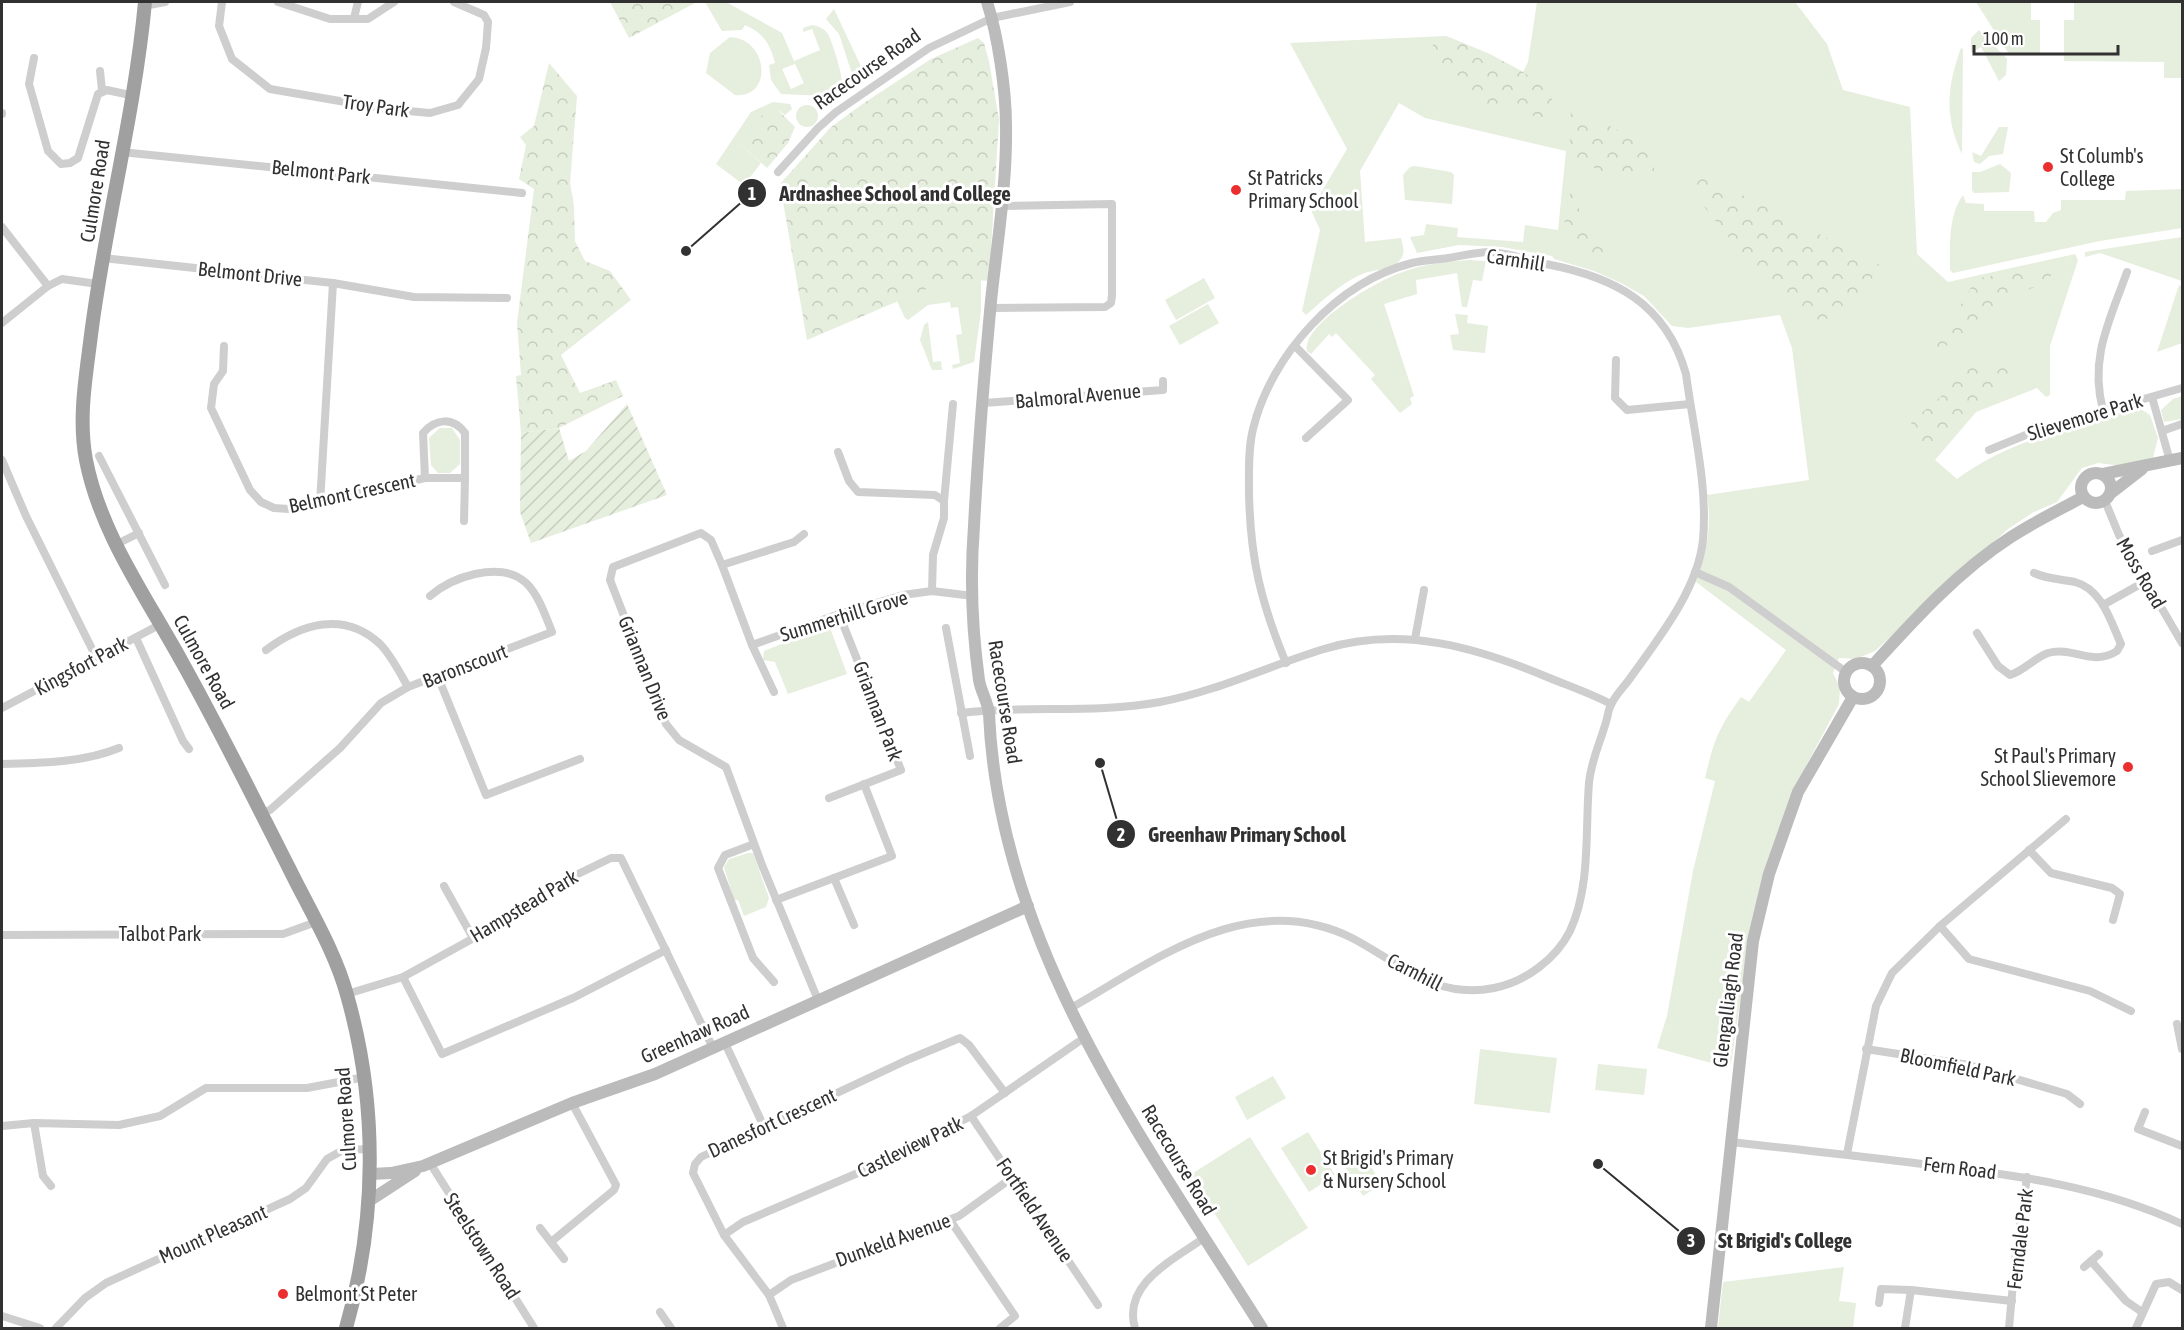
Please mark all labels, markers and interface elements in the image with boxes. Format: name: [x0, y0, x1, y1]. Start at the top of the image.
scale bar: [1974, 18, 2118, 56]
street label: Racecourse Road: [809, 23, 925, 114]
text: 100 m: [1983, 28, 2024, 49]
street label: Troy Park: [341, 89, 411, 122]
street label: Culmore Road: [75, 138, 114, 244]
place label: St Columb's College: [2060, 144, 2144, 190]
street label: Belmont Park: [270, 155, 372, 188]
marker: St Columb's College: [2041, 160, 2055, 174]
place label: St Patricks Primary School: [1248, 166, 1359, 212]
callout: Ardnashee School and College: [737, 174, 1022, 213]
text: Ardnashee School and College: [778, 181, 1011, 205]
text: 1: [748, 183, 756, 204]
marker: St Patricks Primary School: [1229, 183, 1243, 197]
street label: Carnhill: [1485, 244, 1548, 276]
street label: Belmont Drive: [197, 257, 303, 290]
street label: Balmoral Avenue: [1014, 379, 1142, 412]
street label: Slievemore Park: [2024, 388, 2145, 445]
street label: Belmont Crescent: [286, 468, 418, 517]
street label: Moss Road: [2112, 533, 2171, 612]
street label: Summerhill Grove: [777, 585, 910, 646]
street label: Culmore Road: [169, 611, 240, 713]
street label: Griannan Drive: [614, 612, 677, 723]
street label: Kingsfort Park: [30, 631, 131, 700]
street label: Racecourse Road: [984, 638, 1027, 766]
street label: Baronscourt: [419, 639, 511, 692]
street label: Griannan Park: [849, 658, 908, 764]
place label: St Paul's Primary School Slievemore: [1981, 744, 2116, 790]
marker: St Paul's Primary School Slievemore: [2121, 760, 2135, 774]
callout: Greenhaw Primary School: [1106, 815, 1358, 854]
text: Greenhaw Primary School: [1148, 822, 1346, 846]
text: 2: [1117, 824, 1125, 845]
street label: Hampstead Park: [466, 864, 582, 947]
street label: Talbot Park: [119, 922, 202, 945]
street label: Glengalliagh Road: [1708, 931, 1747, 1069]
street label: Carnhill: [1384, 948, 1447, 995]
street label: Greenhaw Road: [637, 999, 753, 1068]
street label: Bloomfield Park: [1898, 1043, 2018, 1090]
street label: Culmore Road: [330, 1067, 361, 1172]
street label: Danesfort Crescent: [704, 1083, 840, 1162]
street label: Racecourse Road: [1137, 1100, 1222, 1219]
street label: Castleview Patk: [853, 1111, 967, 1182]
place label: St Brigid's Primary & Nursery School: [1323, 1146, 1454, 1192]
street label: Fern Road: [1922, 1152, 1998, 1183]
street label: Fortfield Avenue: [992, 1153, 1079, 1266]
marker: St Brigid's Primary & Nursery School: [1304, 1163, 1318, 1177]
street label: Ferndale Park: [2002, 1187, 2037, 1291]
street label: Steelstown Road: [440, 1188, 525, 1303]
street label: Mount Pleasant: [155, 1199, 271, 1268]
street label: Dunkeld Avenue: [832, 1208, 953, 1271]
callout: St Brigid's College: [1676, 1222, 1864, 1261]
text: St Brigid's College: [1718, 1228, 1852, 1252]
text: 3: [1687, 1230, 1695, 1251]
place label: Belmont St Peter: [295, 1282, 418, 1305]
marker: Belmont St Peter: [276, 1287, 290, 1301]

